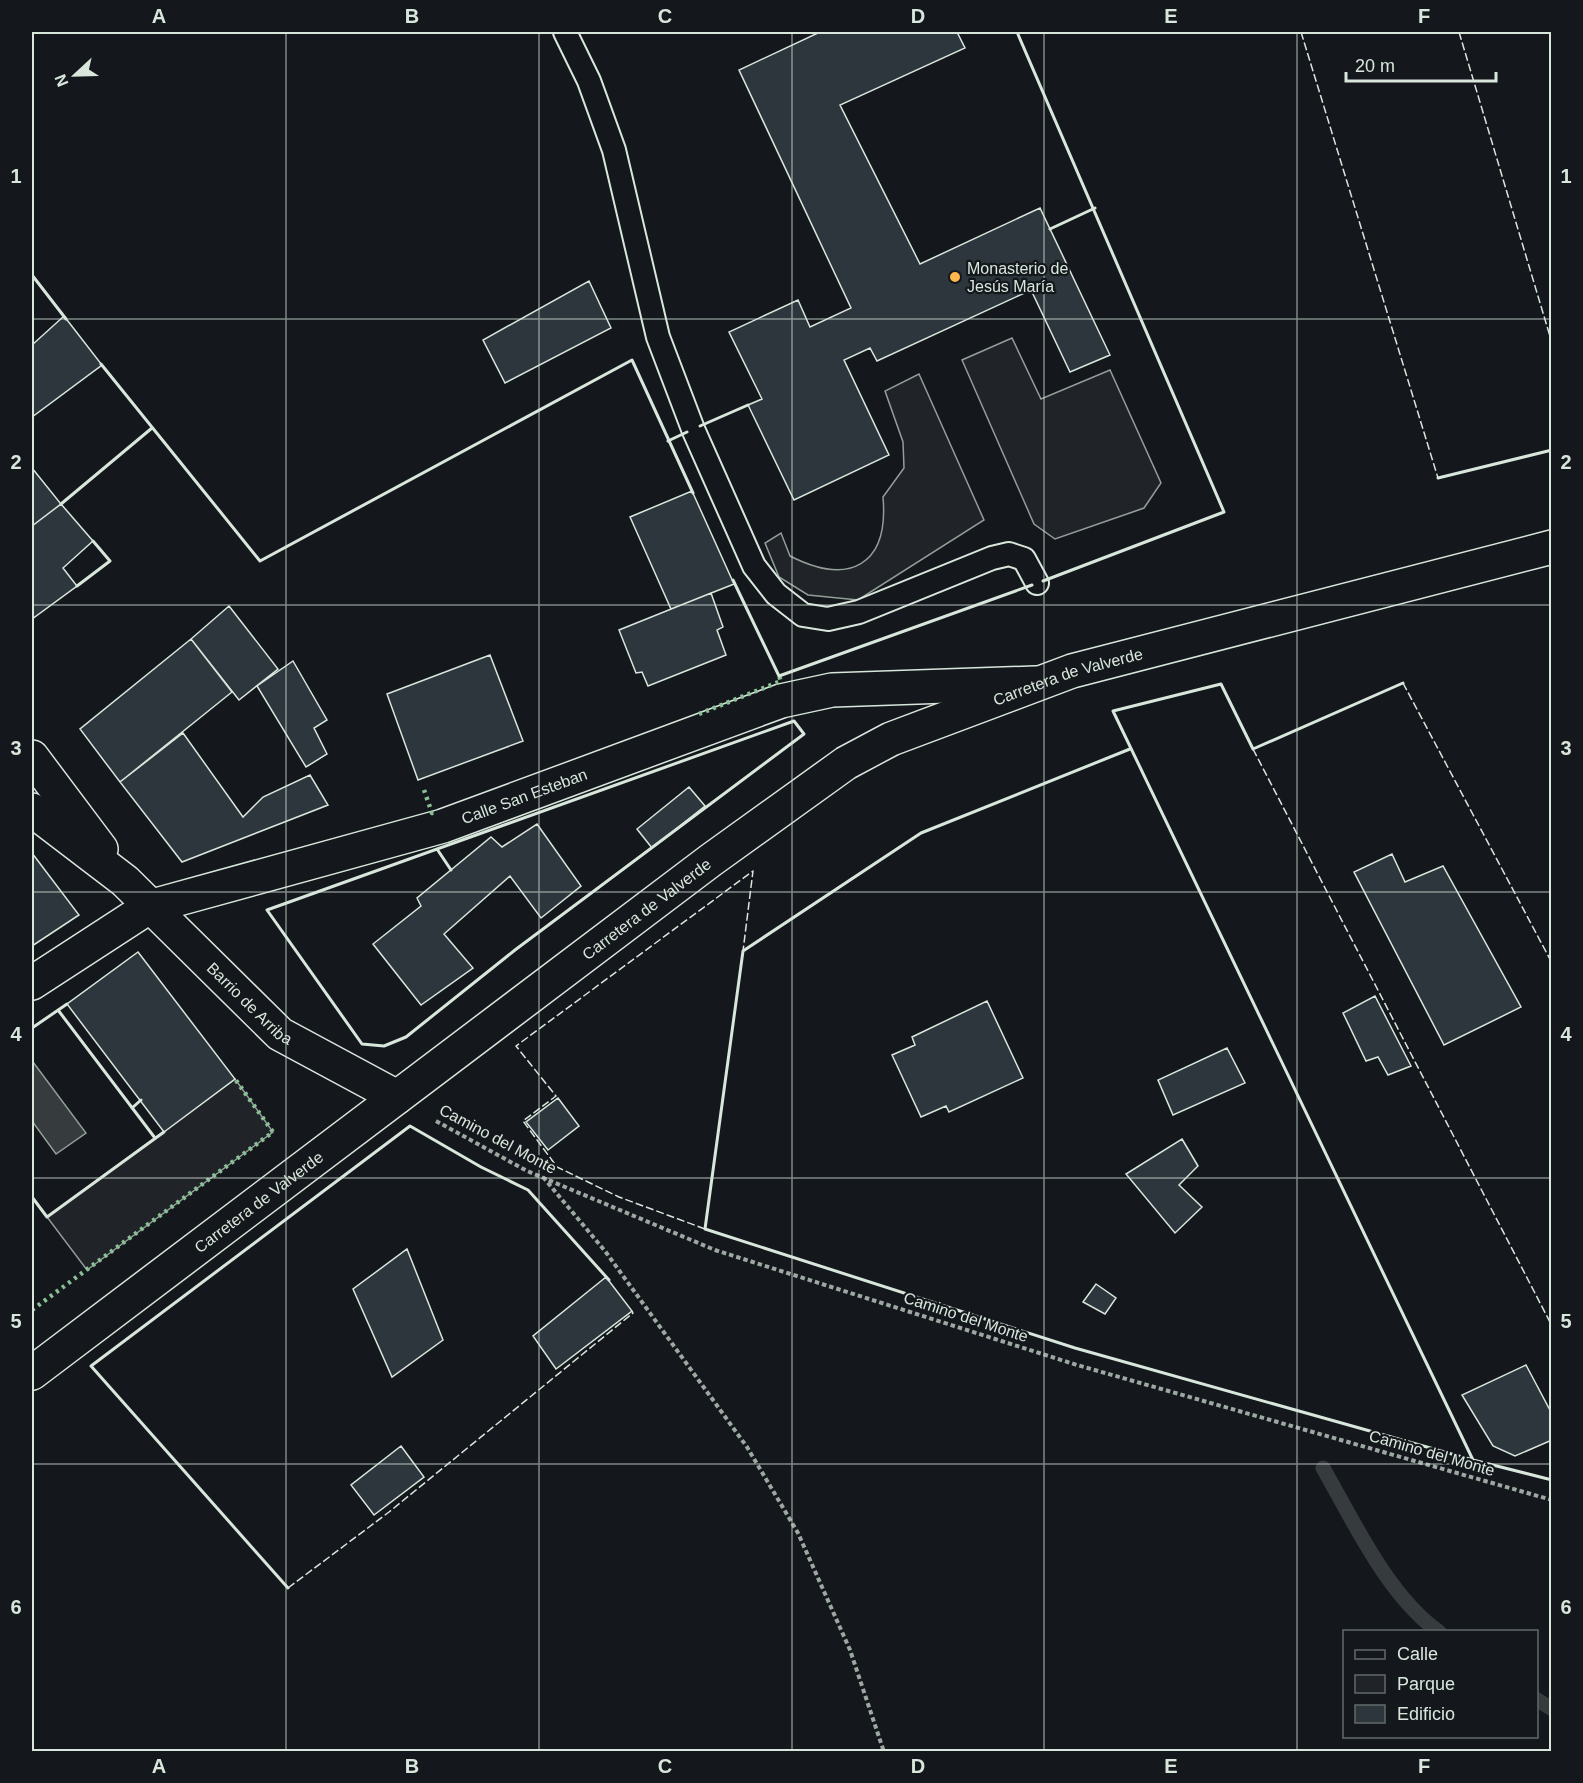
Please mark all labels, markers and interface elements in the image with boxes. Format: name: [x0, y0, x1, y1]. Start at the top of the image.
text: A: [152, 5, 166, 27]
text: B: [405, 5, 419, 27]
text: C: [658, 5, 672, 27]
text: D: [911, 5, 925, 27]
text: E: [1164, 5, 1178, 27]
text: F: [1418, 5, 1430, 27]
north arrow: [45, 45, 105, 105]
scale bar: [1346, 45, 1496, 83]
text: 20 m: [1355, 56, 1395, 76]
text: N: [52, 72, 72, 89]
text: 1: [10, 165, 22, 187]
text: 1: [1560, 165, 1572, 187]
place label: Monasterio de Jesús María: [967, 260, 1068, 295]
marker: Monasterio de Jesús María: [948, 270, 962, 284]
text: 2: [10, 451, 22, 473]
text: 2: [1560, 451, 1572, 473]
street label: Carretera de Valverde: [991, 645, 1144, 708]
text: 3: [10, 737, 22, 759]
text: 3: [1560, 737, 1572, 759]
street label: Calle San Esteban: [459, 765, 589, 827]
street label: Carretera de Valverde: [579, 855, 714, 963]
street label: Barrio de Arriba: [204, 959, 295, 1048]
text: 4: [10, 1023, 22, 1045]
text: 4: [1560, 1023, 1572, 1045]
street label: Camino del Monte: [437, 1101, 559, 1177]
street label: Carretera de Valverde: [191, 1148, 326, 1256]
street label: Camino del Monte: [902, 1289, 1030, 1345]
text: 5: [10, 1310, 22, 1332]
text: 5: [1560, 1310, 1572, 1332]
street label: Camino del Monte: [1367, 1427, 1497, 1479]
text: 6: [10, 1596, 22, 1618]
text: 6: [1560, 1596, 1572, 1618]
legend: [1343, 1630, 1538, 1738]
text: Calle: [1397, 1644, 1438, 1664]
text: Parque: [1397, 1674, 1455, 1694]
text: Edificio: [1397, 1704, 1455, 1724]
text: A: [152, 1755, 166, 1777]
text: B: [405, 1755, 419, 1777]
text: C: [658, 1755, 672, 1777]
text: D: [911, 1755, 925, 1777]
text: E: [1164, 1755, 1178, 1777]
text: F: [1418, 1755, 1430, 1777]

